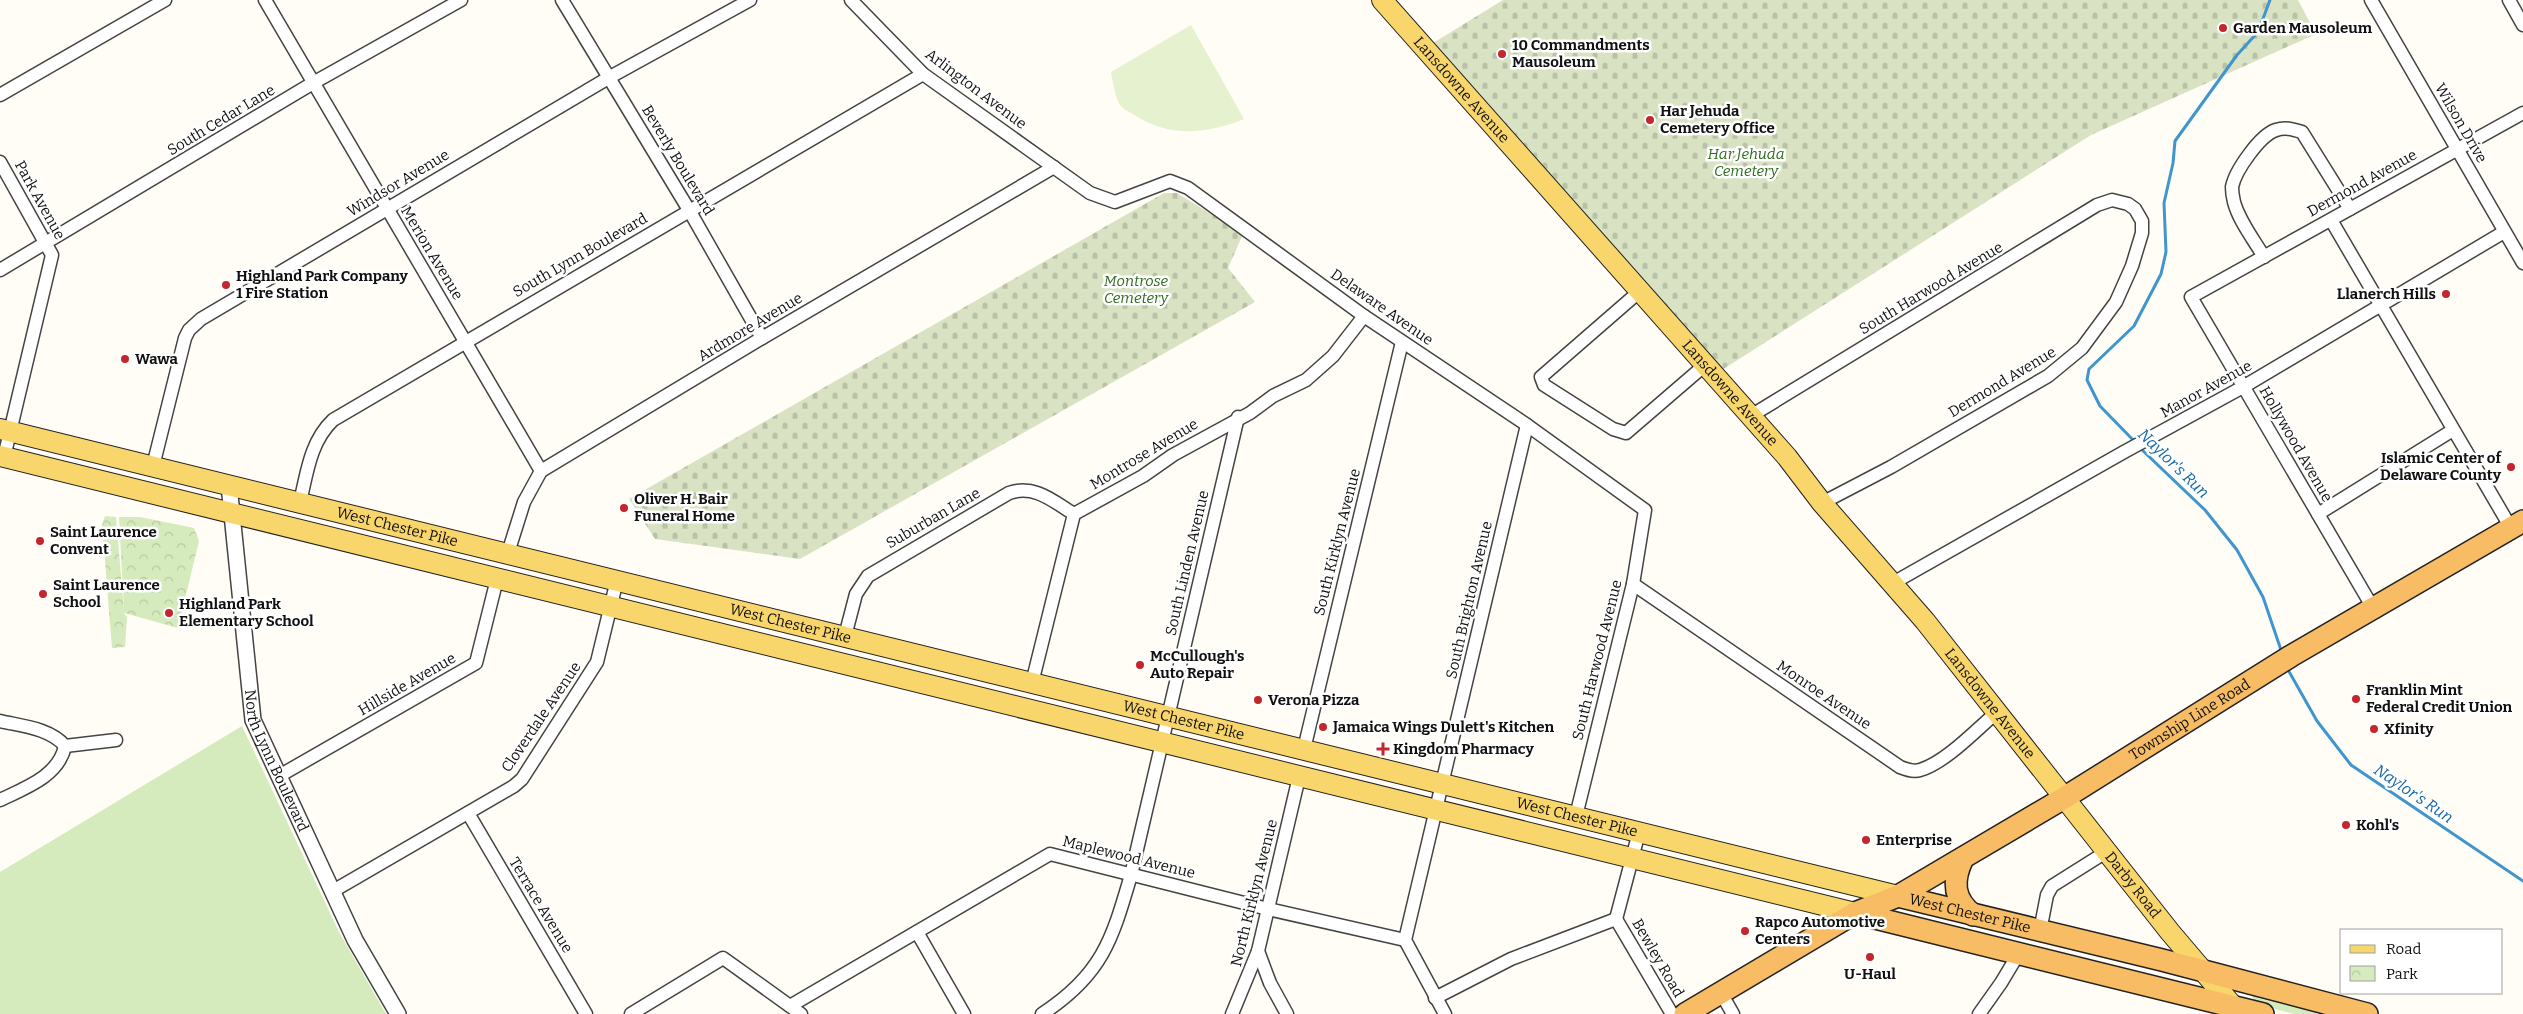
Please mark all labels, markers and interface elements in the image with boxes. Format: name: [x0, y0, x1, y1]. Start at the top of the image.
place label: Garden Mausoleum: [2233, 19, 2373, 37]
marker: Garden Mausoleum: [2217, 22, 2229, 34]
street label: Lansdowne Avenue: [1410, 33, 1513, 147]
place label: 10 Commandments Mausoleum: [1512, 36, 1650, 71]
street label: Arlington Avenue: [922, 45, 1030, 133]
marker: 10 Commandments Mausoleum: [1496, 48, 1508, 60]
street label: Wilson Drive: [2431, 80, 2491, 166]
street label: South Cedar Lane: [164, 81, 278, 159]
street label: Beverly Boulevard: [638, 102, 718, 218]
place label: Har Jehuda Cemetery Office: [1660, 102, 1775, 137]
marker: Har Jehuda Cemetery Office: [1644, 114, 1656, 126]
street label: Windsor Avenue: [344, 145, 452, 221]
park label: Har Jehuda Cemetery: [1708, 145, 1784, 180]
street label: Dermond Avenue: [2304, 145, 2420, 221]
street label: Park Avenue: [11, 157, 69, 243]
street label: Merion Avenue: [397, 203, 467, 303]
street label: South Lynn Boulevard: [510, 209, 651, 301]
street label: South Harwood Avenue: [1856, 238, 2006, 338]
street label: Delaware Avenue: [1327, 265, 1437, 349]
place label: Highland Park Company 1 Fire Station: [236, 267, 409, 302]
park label: Montrose Cemetery: [1104, 272, 1169, 307]
marker: Highland Park Company 1 Fire Station: [220, 279, 232, 291]
place label: Llanerch Hills: [2337, 285, 2436, 303]
marker: Llanerch Hills: [2440, 288, 2452, 300]
street label: Ardmore Avenue: [695, 289, 805, 365]
street label: Lansdowne Avenue: [1678, 336, 1782, 450]
street label: Dermond Avenue: [1945, 343, 2059, 421]
place label: Wawa: [135, 350, 179, 368]
marker: Wawa: [119, 353, 131, 365]
street label: Manor Avenue: [2157, 356, 2255, 422]
street label: Hollywood Avenue: [2256, 383, 2336, 505]
street label: Montrose Avenue: [1087, 415, 1201, 493]
water label: Naylor's Run: [2134, 425, 2213, 502]
place label: Islamic Center of Delaware County: [2380, 449, 2502, 484]
marker: Islamic Center of Delaware County: [2505, 461, 2517, 473]
street label: South Kirklyn Avenue: [1310, 467, 1364, 617]
street label: Suburban Lane: [883, 484, 983, 552]
street label: South Linden Avenue: [1162, 489, 1212, 637]
place label: Oliver H. Bair Funeral Home: [634, 490, 735, 525]
marker: Oliver H. Bair Funeral Home: [618, 502, 630, 514]
street label: West Chester Pike: [334, 503, 460, 550]
street label: South Brighton Avenue: [1442, 519, 1496, 681]
place label: Saint Laurence Convent: [50, 523, 157, 558]
marker: Saint Laurence Convent: [34, 535, 46, 547]
place label: Saint Laurence School: [53, 576, 160, 611]
street label: South Harwood Avenue: [1568, 578, 1626, 742]
marker: Saint Laurence School: [37, 588, 49, 600]
place label: Highland Park Elementary School: [179, 595, 314, 630]
street label: West Chester Pike: [728, 600, 853, 647]
marker: Highland Park Elementary School: [163, 607, 175, 619]
street label: Lansdowne Avenue: [1941, 645, 2039, 762]
place label: McCullough's Auto Repair: [1150, 647, 1244, 682]
street label: Hillside Avenue: [355, 649, 459, 719]
street label: Monroe Avenue: [1773, 657, 1875, 733]
street label: Cloverdale Avenue: [497, 658, 585, 776]
marker: McCullough's Auto Repair: [1134, 659, 1146, 671]
street label: Township Line Road: [2126, 675, 2254, 764]
place label: Franklin Mint Federal Credit Union: [2366, 681, 2513, 716]
street label: North Lynn Boulevard: [241, 689, 313, 835]
place label: Verona Pizza: [1268, 691, 1360, 709]
marker: Franklin Mint Federal Credit Union: [2350, 693, 2362, 705]
marker: Verona Pizza: [1252, 694, 1264, 706]
street label: West Chester Pike: [1121, 697, 1246, 744]
place label: Jamaica Wings Dulett's Kitchen: [1332, 718, 1555, 736]
place label: Xfinity: [2384, 720, 2434, 738]
marker: Jamaica Wings Dulett's Kitchen: [1317, 721, 1329, 733]
marker: Xfinity: [2368, 723, 2380, 735]
place label: Kingdom Pharmacy: [1393, 740, 1534, 758]
marker: Kingdom Pharmacy: [1377, 743, 1389, 755]
water label: Naylor's Run: [2370, 760, 2457, 827]
street label: West Chester Pike: [1514, 793, 1640, 841]
place label: Kohl's: [2356, 816, 2399, 834]
street label: North Kirklyn Avenue: [1227, 818, 1281, 968]
marker: Kohl's: [2340, 819, 2352, 831]
place label: Enterprise: [1876, 831, 1952, 849]
street label: Maplewood Avenue: [1061, 832, 1197, 882]
marker: Enterprise: [1860, 834, 1872, 846]
street label: Darby Road: [2101, 848, 2165, 922]
street label: Terrace Avenue: [505, 854, 577, 956]
street label: West Chester Pike: [1907, 890, 2033, 937]
place label: Rapco Automotive Centers: [1755, 913, 1885, 948]
street label: Bewley Road: [1628, 916, 1688, 1001]
marker: Rapco Automotive Centers: [1739, 925, 1751, 937]
legend: [2340, 929, 2503, 994]
text: Road: [2386, 940, 2421, 958]
marker: U-Haul: [1864, 951, 1876, 963]
place label: U-Haul: [1844, 965, 1896, 983]
text: Park: [2386, 965, 2418, 983]

